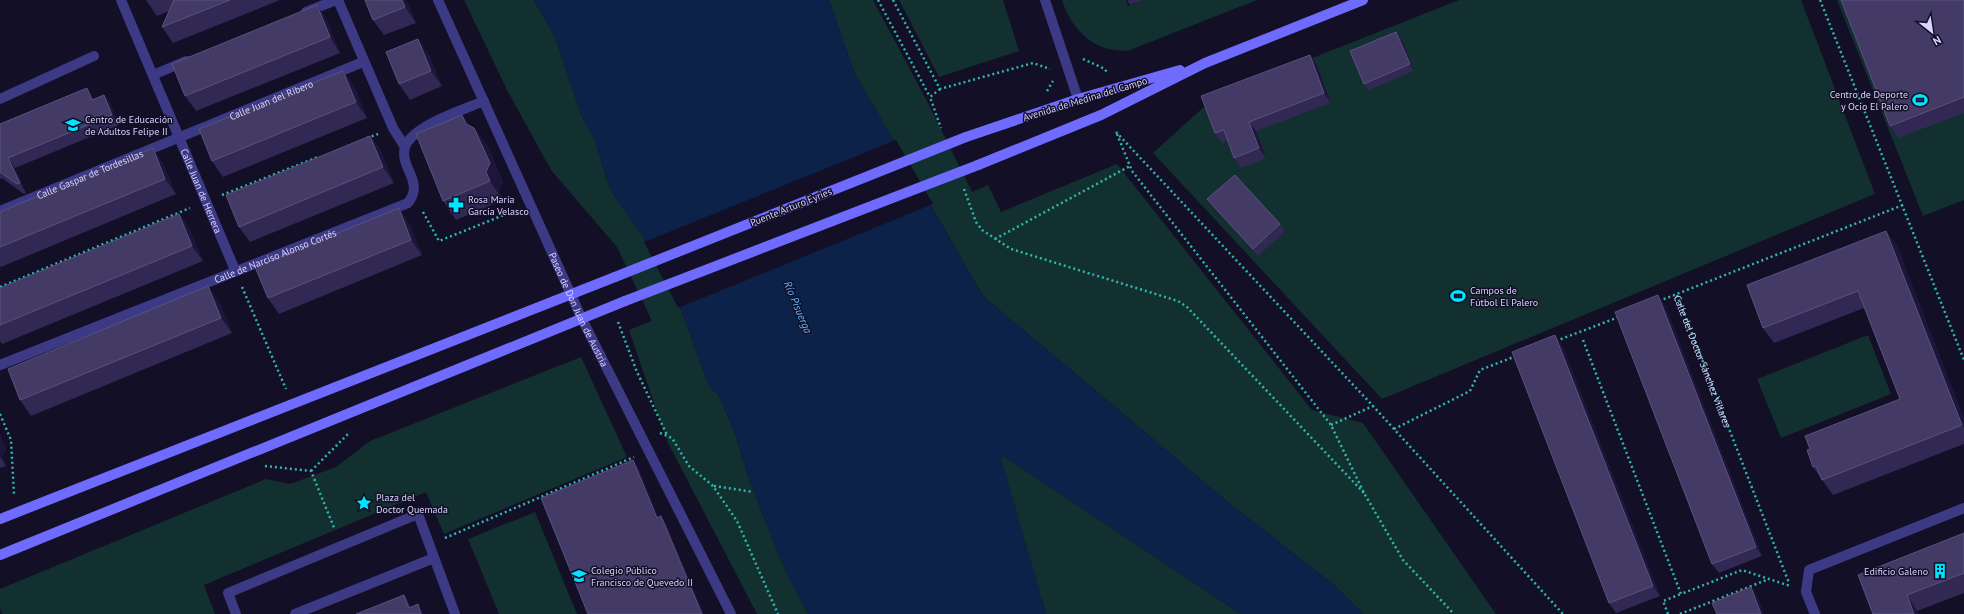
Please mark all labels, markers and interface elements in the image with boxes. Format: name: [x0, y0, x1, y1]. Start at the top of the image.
north arrow: [1912, 12, 1952, 52]
text: N: [1930, 33, 1944, 49]
street label: Avenida de Medina del Campo: [1021, 74, 1149, 124]
street label: Calle Juan del Ribero: [227, 77, 315, 123]
place label: Centro de Deporte y Ocio El Palero: [1830, 88, 1908, 113]
sports icon: Centro de Deporte y Ocio El Palero: [1911, 91, 1929, 109]
place label: Centro de Educación de Adultos Felipe II: [85, 113, 172, 138]
school or university icon: Centro de Educación de Adultos Felipe II: [64, 116, 82, 134]
street label: Calle Gaspar de Tordesillas: [34, 146, 145, 202]
street label: Calle Juan de Herrera: [178, 146, 225, 235]
street label: Puente Arturo Eyries: [748, 185, 834, 229]
place label: Rosa María García Velasco: [468, 193, 529, 218]
pharmacy icon: Rosa María García Velasco: [447, 196, 465, 214]
street label: Calle de Narciso Alonso Cortés: [212, 226, 338, 286]
street label: Paseo de Don Juan de Austria: [546, 250, 611, 369]
water label: Río Pisuerga: [781, 279, 816, 336]
place label: Campos de Fútbol El Palero: [1470, 284, 1538, 309]
sports icon: Campos de Fútbol El Palero: [1449, 287, 1467, 305]
street label: Calle del Doctor Sánchez Villares: [1671, 293, 1734, 429]
place label: Plaza del Doctor Quemada: [376, 491, 448, 516]
place icon: Plaza del Doctor Quemada: [355, 494, 373, 512]
building icon: Edificio Galeno: [1931, 562, 1949, 580]
place label: Colegio Público Francisco de Quevedo II: [591, 564, 693, 589]
place label: Edificio Galeno: [1864, 565, 1928, 578]
school or university icon: Colegio Público Francisco de Quevedo II: [570, 567, 588, 585]

